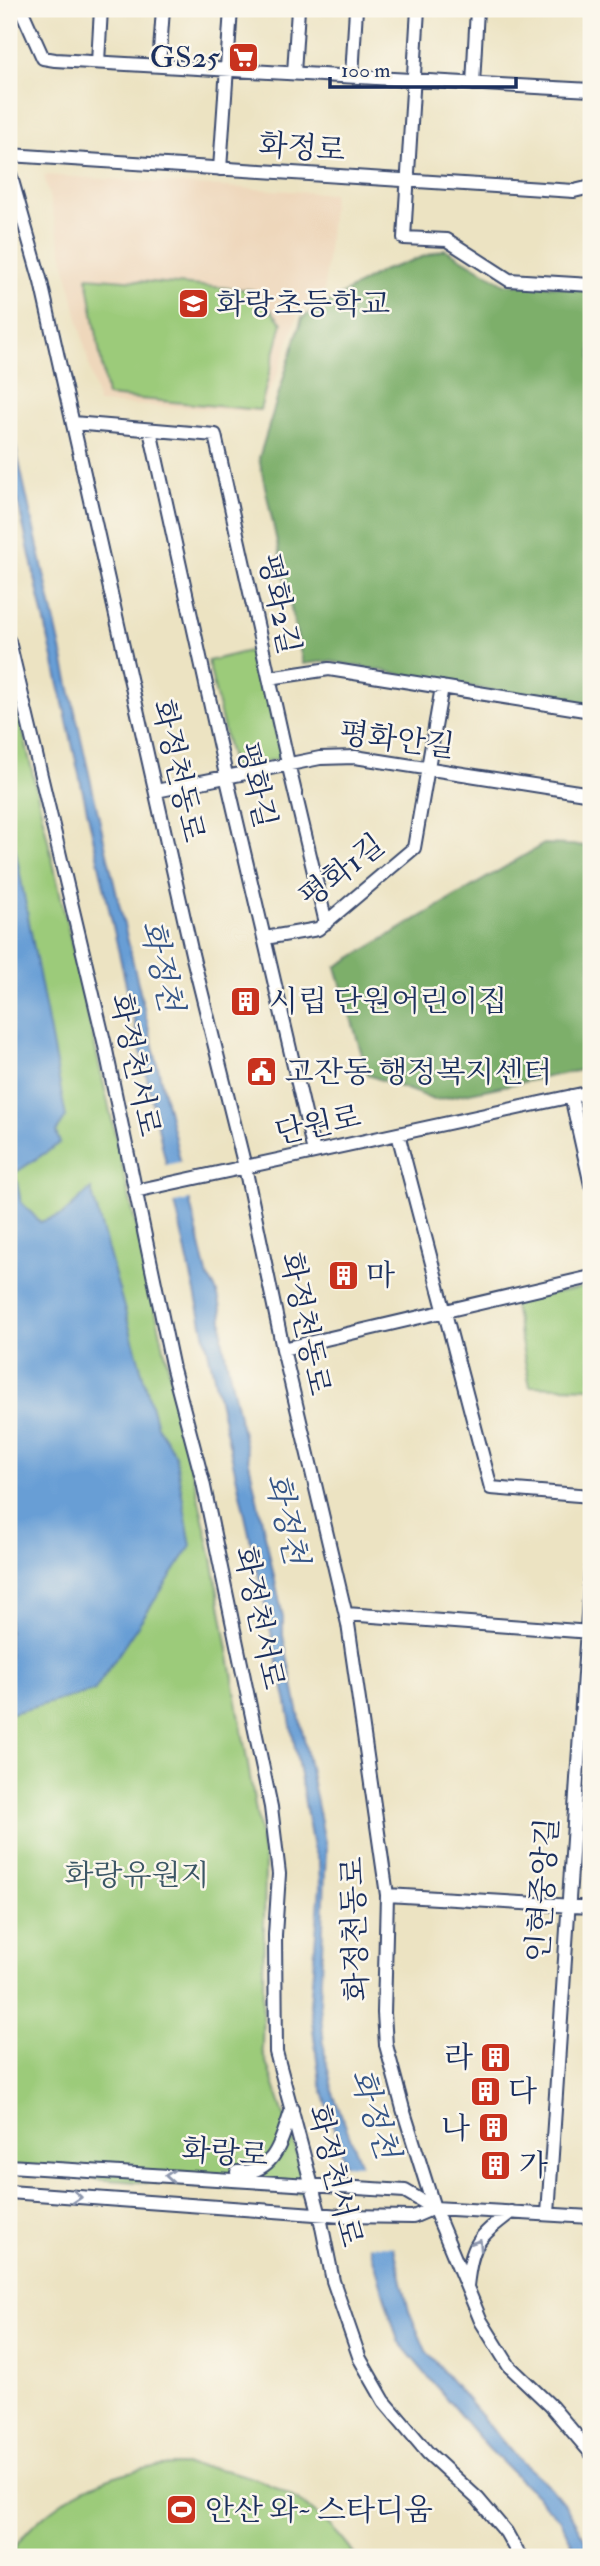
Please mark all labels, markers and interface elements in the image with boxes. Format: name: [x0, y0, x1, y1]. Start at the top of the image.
place label: GS25: [150, 39, 221, 76]
supermarket icon: GS25: [226, 40, 260, 74]
scale bar: [330, 46, 516, 90]
text: 100 m: [341, 57, 391, 84]
street label: 화정로: [257, 127, 347, 169]
place label: 화랑초등학교: [216, 286, 390, 323]
school or university icon: 화랑초등학교: [176, 287, 210, 321]
street label: 평화2길: [250, 550, 308, 658]
street label: 화정천동로: [144, 696, 212, 846]
street label: 평화안길: [337, 715, 457, 765]
street label: 평화길: [228, 738, 284, 832]
street label: 평화1길: [292, 826, 392, 916]
water label: 화정천: [131, 916, 191, 1018]
place label: 시립 단원어린이집: [269, 983, 507, 1020]
building icon: 시립 단원어린이집: [229, 984, 263, 1018]
street label: 화정천서로: [102, 990, 168, 1140]
place label: 고잔동 행정복지센터: [285, 1054, 552, 1091]
public building icon: 고잔동 행정복지센터: [245, 1055, 279, 1089]
street label: 단원로: [272, 1098, 364, 1152]
street label: 화정천동로: [272, 1249, 338, 1399]
place label: 마: [366, 1257, 395, 1294]
building icon: 마: [326, 1258, 360, 1292]
water label: 화정천: [256, 1469, 316, 1571]
street label: 화정천서로: [226, 1543, 292, 1693]
street label: 인현중앙길: [519, 1816, 567, 1964]
street label: 화정천동로: [334, 1856, 376, 2002]
park label: 화랑유원지: [65, 1857, 209, 1894]
place label: 라: [444, 2039, 473, 2076]
building icon: 라: [479, 2040, 513, 2074]
water label: 화정천: [341, 2064, 408, 2166]
place label: 다: [508, 2073, 537, 2110]
building icon: 다: [468, 2074, 502, 2108]
street label: 화정천서로: [300, 2101, 370, 2251]
place label: 나: [441, 2110, 470, 2147]
building icon: 나: [476, 2111, 510, 2145]
street label: 화랑로: [180, 2132, 270, 2174]
place label: 가: [519, 2147, 548, 2184]
building icon: 가: [479, 2148, 513, 2182]
one-way arrow: [164, 2169, 175, 2184]
one-way arrow: [72, 2189, 83, 2204]
one-way arrow: [469, 2239, 482, 2252]
place label: 안산 와~ 스타디움: [205, 2492, 433, 2529]
sports icon: 안산 와~ 스타디움: [165, 2493, 199, 2527]

